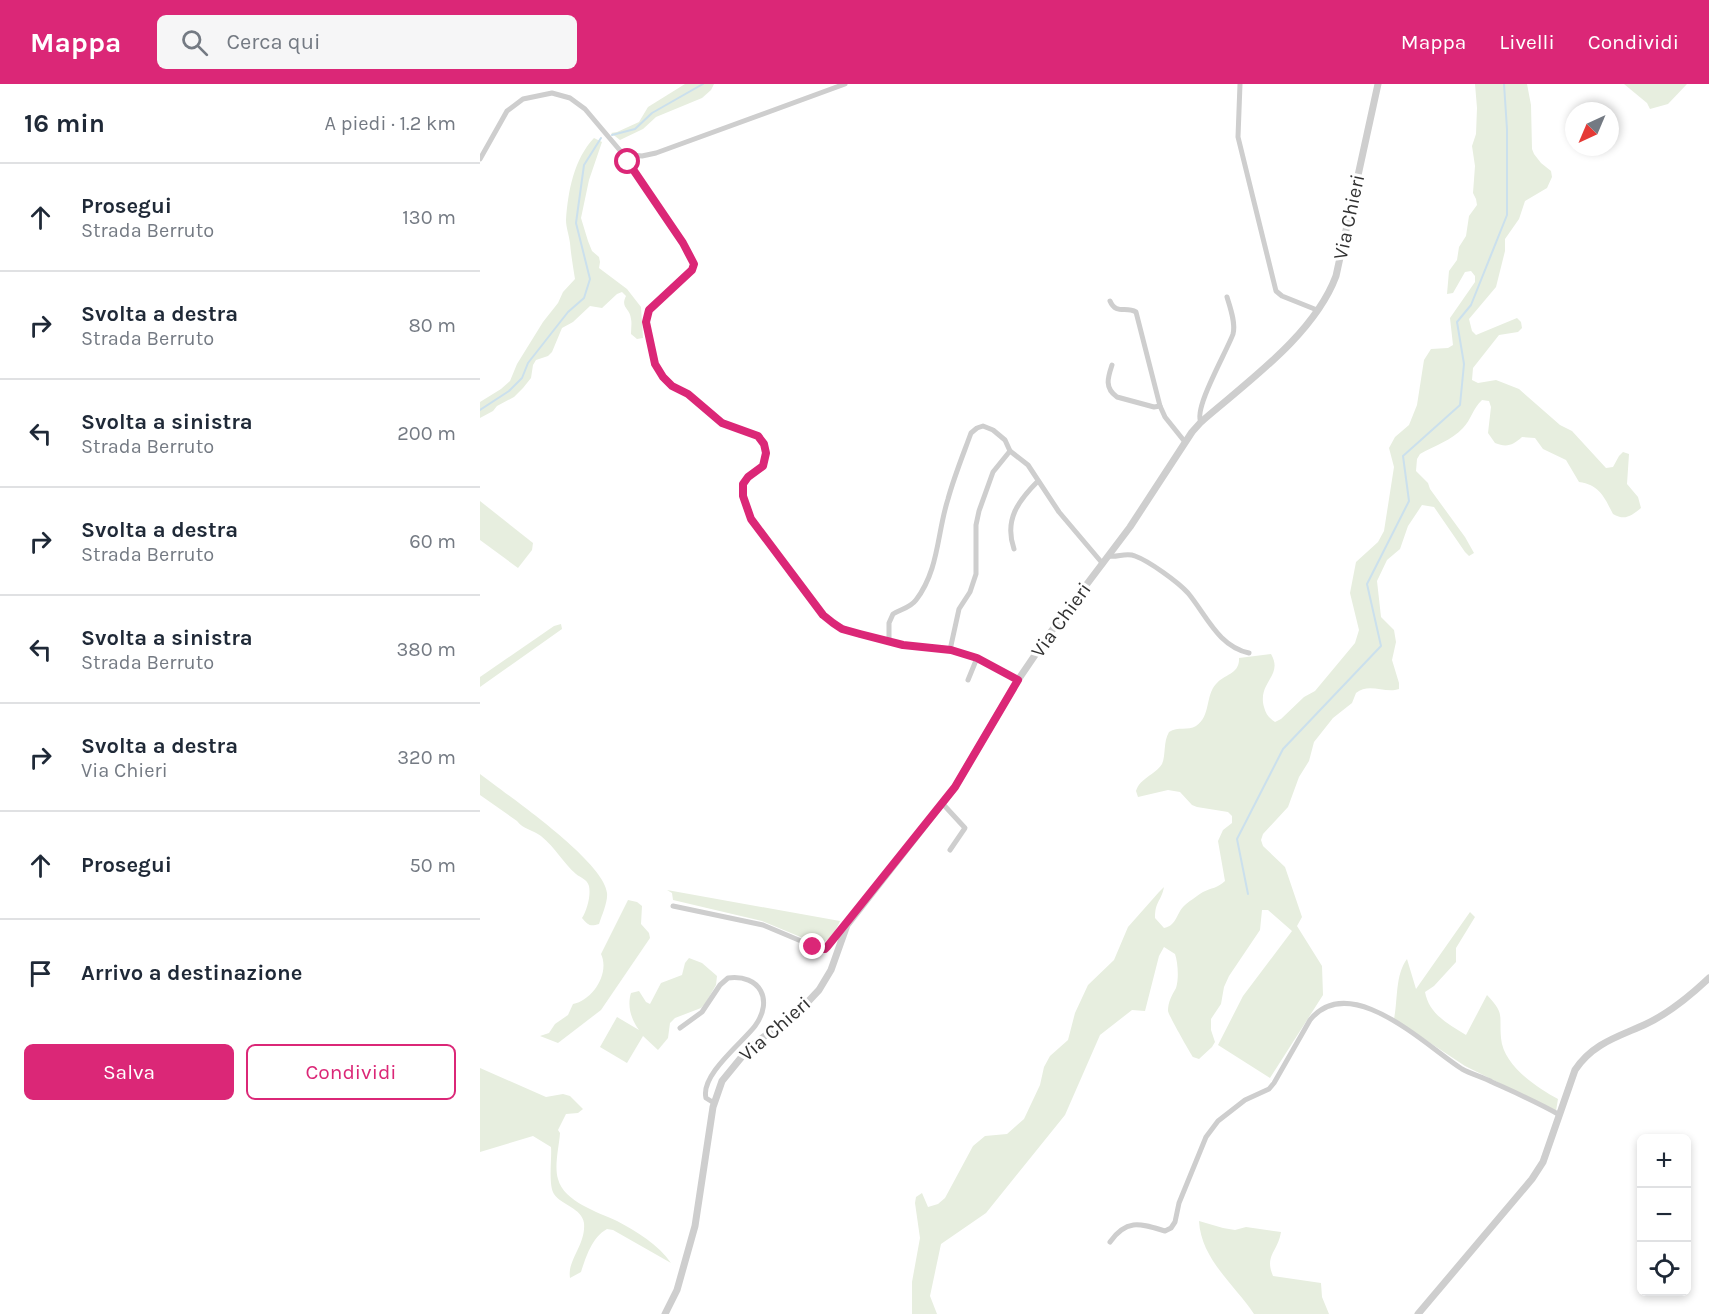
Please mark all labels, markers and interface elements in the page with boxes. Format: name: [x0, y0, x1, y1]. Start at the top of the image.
search box: [157, 15, 577, 69]
text: Mappa: [30, 26, 121, 59]
icon: search: [178, 26, 211, 59]
text: Cerca qui: [226, 29, 321, 55]
text: Mappa: [1401, 30, 1466, 54]
text: Livelli: [1499, 30, 1555, 54]
text: Condividi: [1588, 30, 1679, 54]
north arrow: [1565, 102, 1619, 156]
text: 16 min: [24, 108, 105, 139]
text: A piedi · 1.2 km: [324, 112, 456, 135]
route start: [614, 148, 640, 174]
street label: Via Chieri: [1329, 172, 1369, 262]
text: Prosegui: [81, 193, 172, 219]
icon: ahead: [24, 201, 57, 234]
text: 130 m: [402, 206, 456, 229]
text: Strada Berruto: [81, 219, 214, 242]
text: Svolta a destra: [81, 301, 238, 327]
icon: right: [24, 309, 57, 342]
text: 80 m: [408, 314, 456, 337]
text: Strada Berruto: [81, 327, 214, 350]
text: Svolta a sinistra: [81, 409, 253, 435]
icon: left: [24, 417, 57, 450]
text: 200 m: [397, 422, 456, 445]
text: Strada Berruto: [81, 435, 214, 458]
text: Svolta a destra: [81, 517, 238, 543]
icon: right: [24, 525, 57, 558]
text: 60 m: [409, 530, 456, 553]
text: Strada Berruto: [81, 543, 214, 566]
street label: Via Chieri: [1026, 578, 1096, 662]
text: Svolta a sinistra: [81, 625, 253, 651]
icon: left: [24, 633, 57, 666]
text: 380 m: [397, 638, 456, 661]
text: Strada Berruto: [81, 651, 214, 674]
text: Svolta a destra: [81, 733, 238, 759]
icon: right: [24, 741, 57, 774]
text: 320 m: [397, 746, 456, 769]
text: Via Chieri: [81, 759, 168, 782]
icon: ahead: [24, 849, 57, 882]
text: Prosegui: [81, 852, 172, 878]
text: 50 m: [409, 854, 456, 877]
route end: [799, 933, 825, 959]
icon: arrive: [24, 957, 57, 990]
text: Arrivo a destinazione: [81, 960, 302, 986]
street label: Via Chieri: [735, 992, 815, 1066]
button: Salva: [24, 1044, 234, 1100]
button: Condividi: [246, 1044, 456, 1100]
map controls: [1637, 1134, 1691, 1296]
button: +: [1637, 1134, 1691, 1188]
button: −: [1637, 1188, 1691, 1242]
button: locate: [1637, 1242, 1691, 1296]

